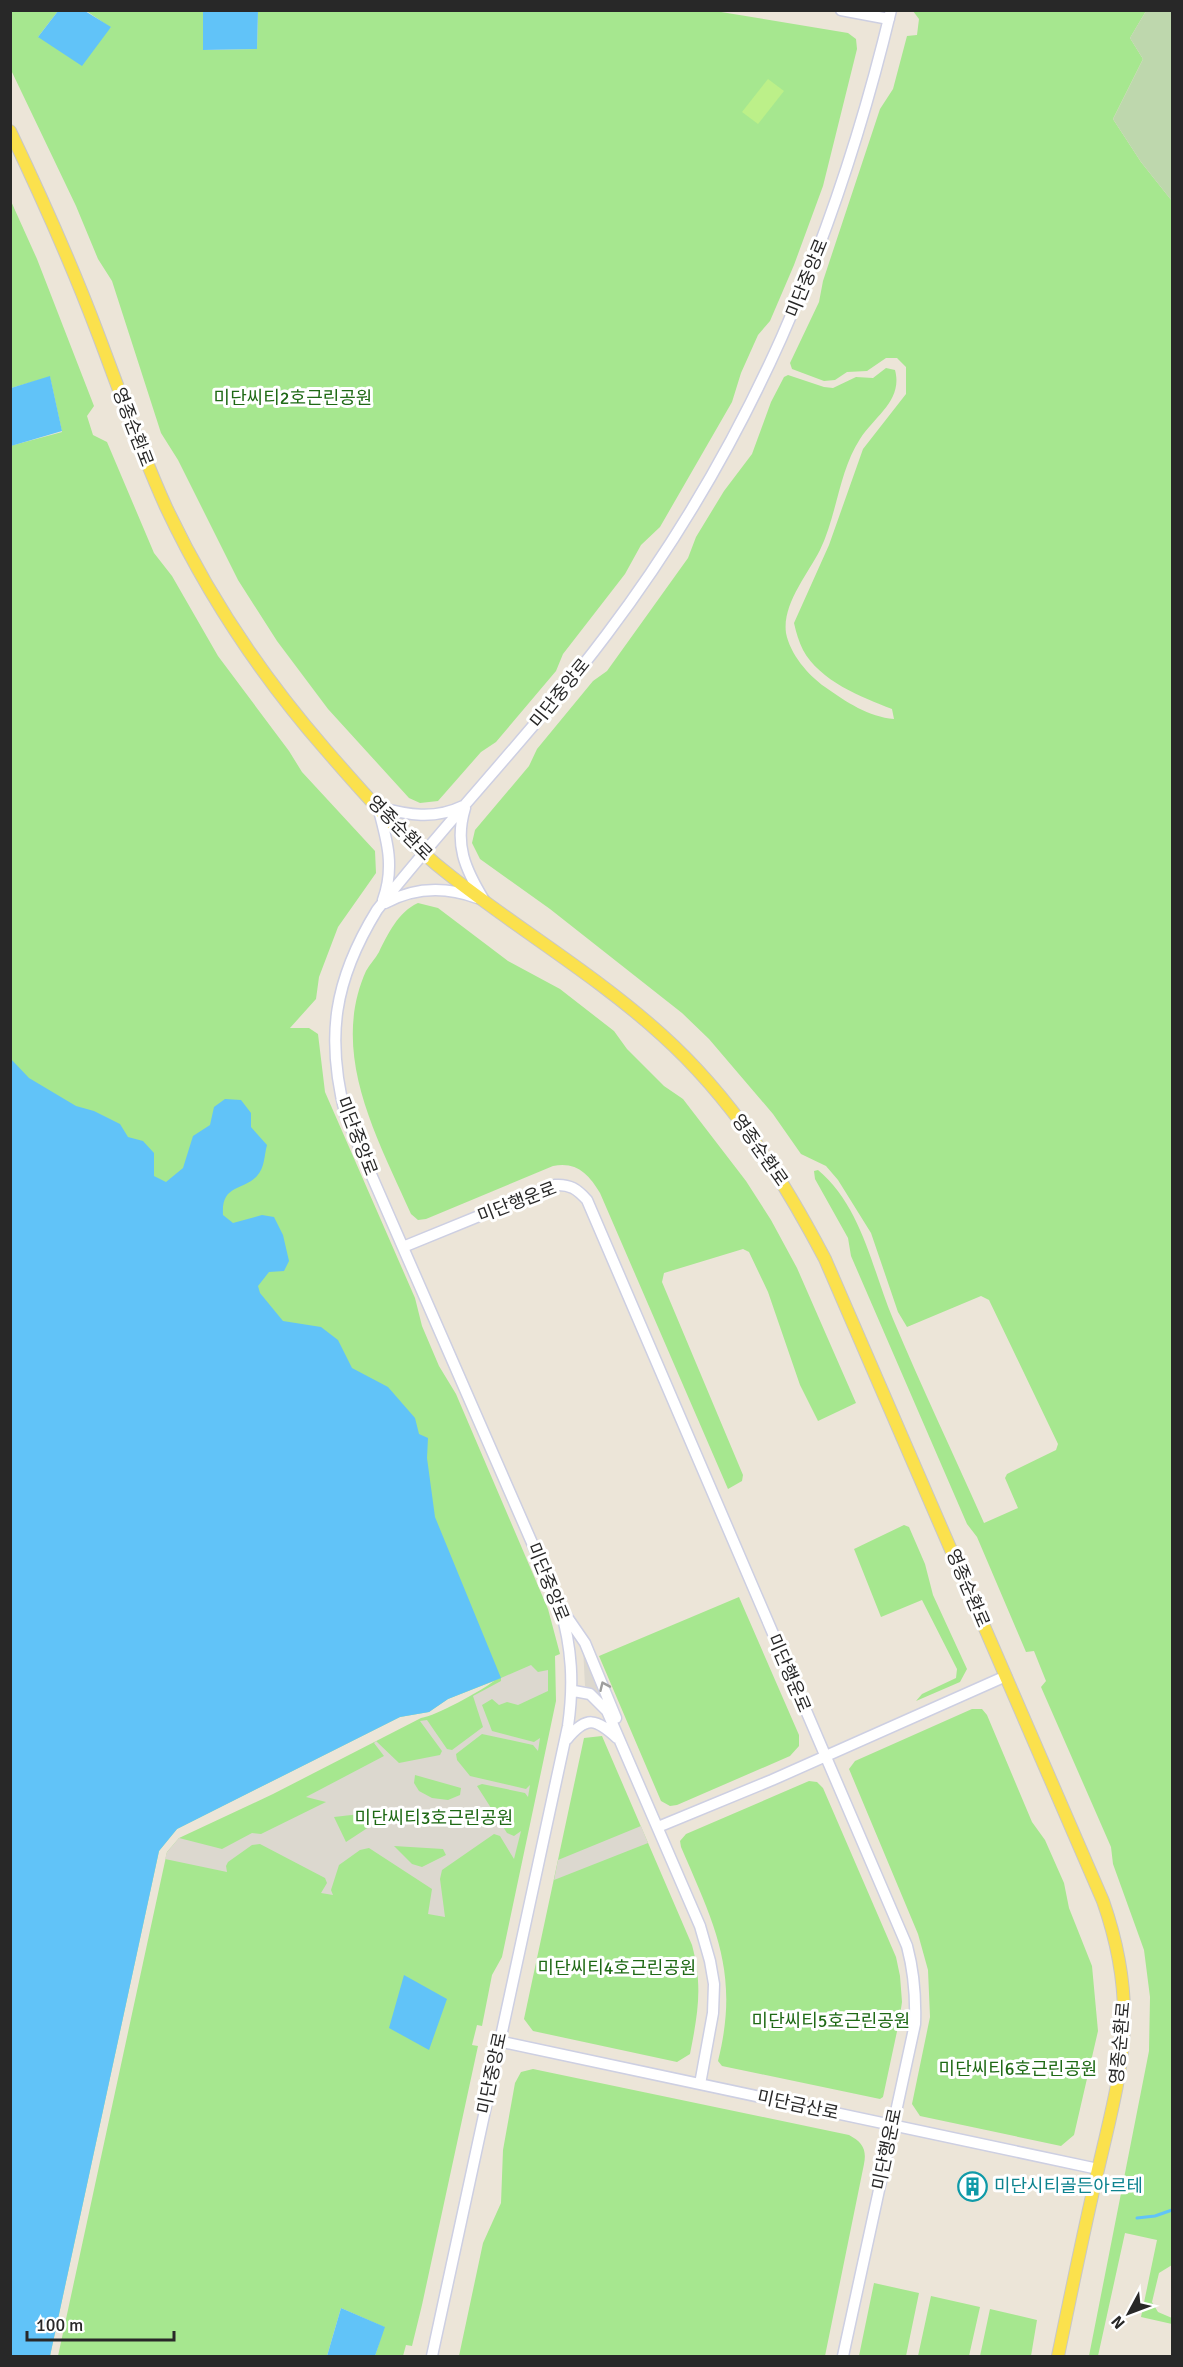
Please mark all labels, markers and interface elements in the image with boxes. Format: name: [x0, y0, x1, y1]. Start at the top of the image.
street label: 미단중앙로: [781, 235, 833, 321]
street label: 영종순환로: [108, 384, 158, 470]
park label: 미단씨티2호근린공원: [214, 387, 372, 409]
street label: 미단중앙로: [525, 654, 595, 732]
street label: 영종순환로: [363, 791, 437, 865]
street label: 미단중앙로: [332, 1093, 382, 1179]
street label: 영종순환로: [727, 1110, 793, 1190]
street label: 미단행운로: [474, 1177, 560, 1227]
street label: 미단중앙로: [522, 1539, 574, 1625]
street label: 영종순환로: [942, 1546, 994, 1630]
street label: 미단행운로: [763, 1631, 815, 1715]
one-way arrow: [599, 1682, 611, 1693]
park label: 미단씨티3호근린공원: [355, 1807, 513, 1829]
park label: 미단씨티4호근린공원: [538, 1957, 696, 1979]
street label: 영종순환로: [1105, 2001, 1135, 2085]
park label: 미단씨티5호근린공원: [752, 2010, 910, 2032]
street label: 미단중앙로: [473, 2030, 511, 2116]
park label: 미단씨티6호근린공원: [939, 2058, 1097, 2080]
street label: 미단금산로: [755, 2086, 841, 2124]
street label: 미단행운로: [868, 2106, 906, 2192]
building icon: 미단시티골든아르테: [957, 2170, 989, 2202]
place label: 미단시티골든아르테: [994, 2175, 1143, 2197]
north arrow: [1099, 2283, 1159, 2343]
scale bar: [27, 2304, 174, 2342]
text: N: [1107, 2311, 1130, 2333]
text: 100 m: [36, 2314, 83, 2336]

